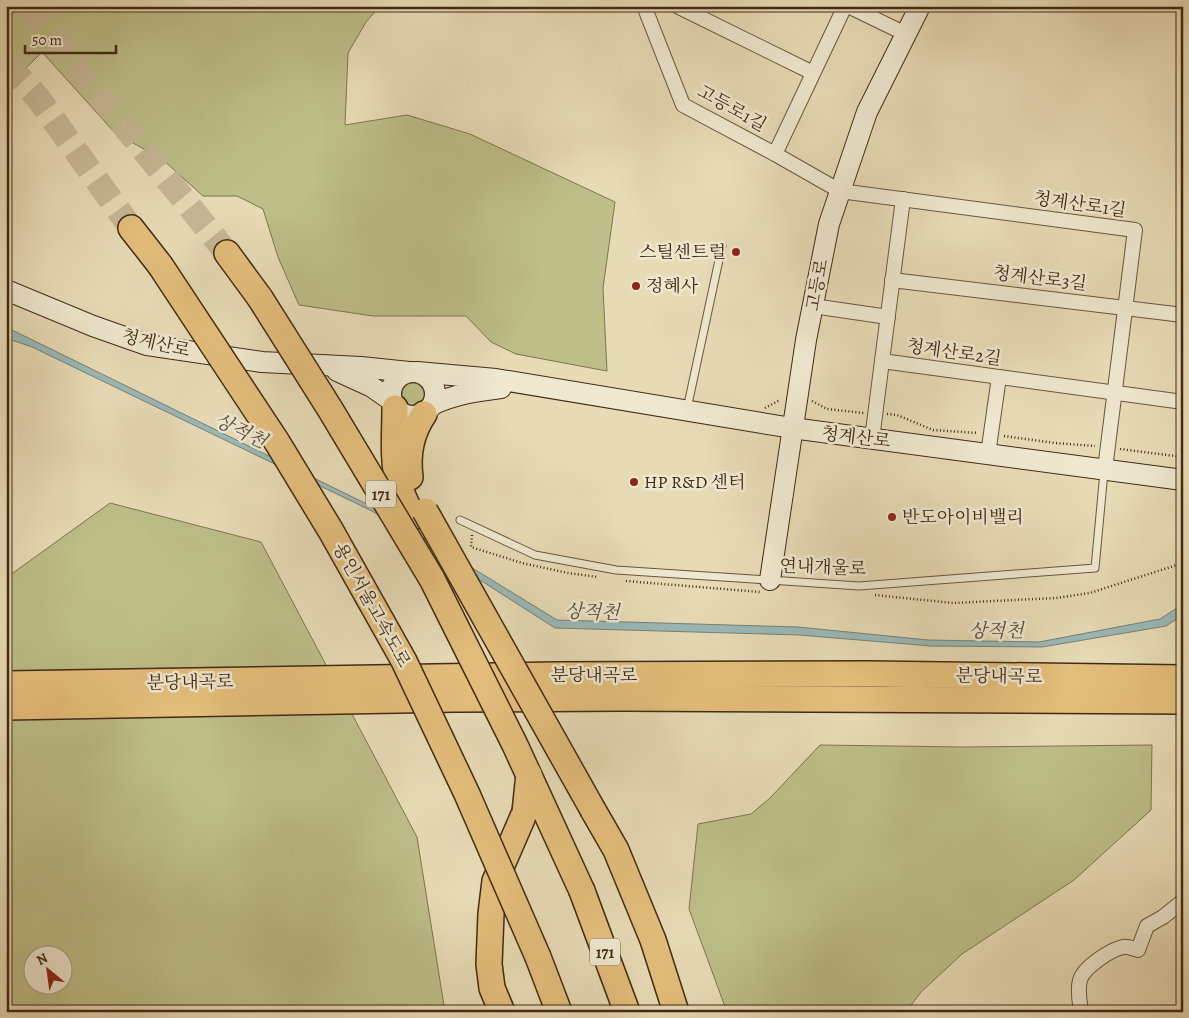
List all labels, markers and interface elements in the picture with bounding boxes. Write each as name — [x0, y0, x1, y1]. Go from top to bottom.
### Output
scale bar — [25, 22, 116, 54]
text: 50 m — [32, 30, 62, 50]
street label: 고등로1길 — [693, 79, 771, 137]
street label: 청계산로1길 — [1032, 186, 1128, 222]
place label: 스틸센트럴 — [639, 240, 726, 264]
marker: 스틸센트럴 — [730, 246, 742, 258]
street label: 고등로 — [800, 257, 834, 313]
street label: 청계산로3길 — [992, 260, 1088, 296]
place label: 정혜사 — [646, 274, 699, 298]
marker: 정혜사 — [630, 280, 642, 292]
street label: 청계산로 — [119, 323, 193, 363]
street label: 청계산로2길 — [905, 333, 1003, 371]
water label: 상적천 — [210, 407, 272, 455]
street label: 청계산로 — [820, 421, 892, 453]
place label: HP R&D 센터 — [644, 470, 746, 494]
marker: HP R&D 센터 — [628, 476, 640, 488]
road number: 171 — [366, 480, 396, 508]
place label: 반도아이비밸리 — [902, 505, 1024, 529]
marker: 반도아이비밸리 — [886, 511, 898, 523]
street label: 용인서울고속도로 — [328, 538, 416, 672]
street label: 연내개울로 — [779, 553, 867, 581]
water label: 상적천 — [564, 598, 622, 626]
water label: 상적천 — [968, 618, 1025, 644]
street label: 분당내곡로 — [551, 663, 637, 687]
street label: 분당내곡로 — [955, 663, 1043, 689]
street label: 분당내곡로 — [146, 669, 234, 695]
road number: 171 — [590, 939, 620, 966]
north arrow — [22, 946, 72, 996]
text: N — [33, 948, 51, 970]

